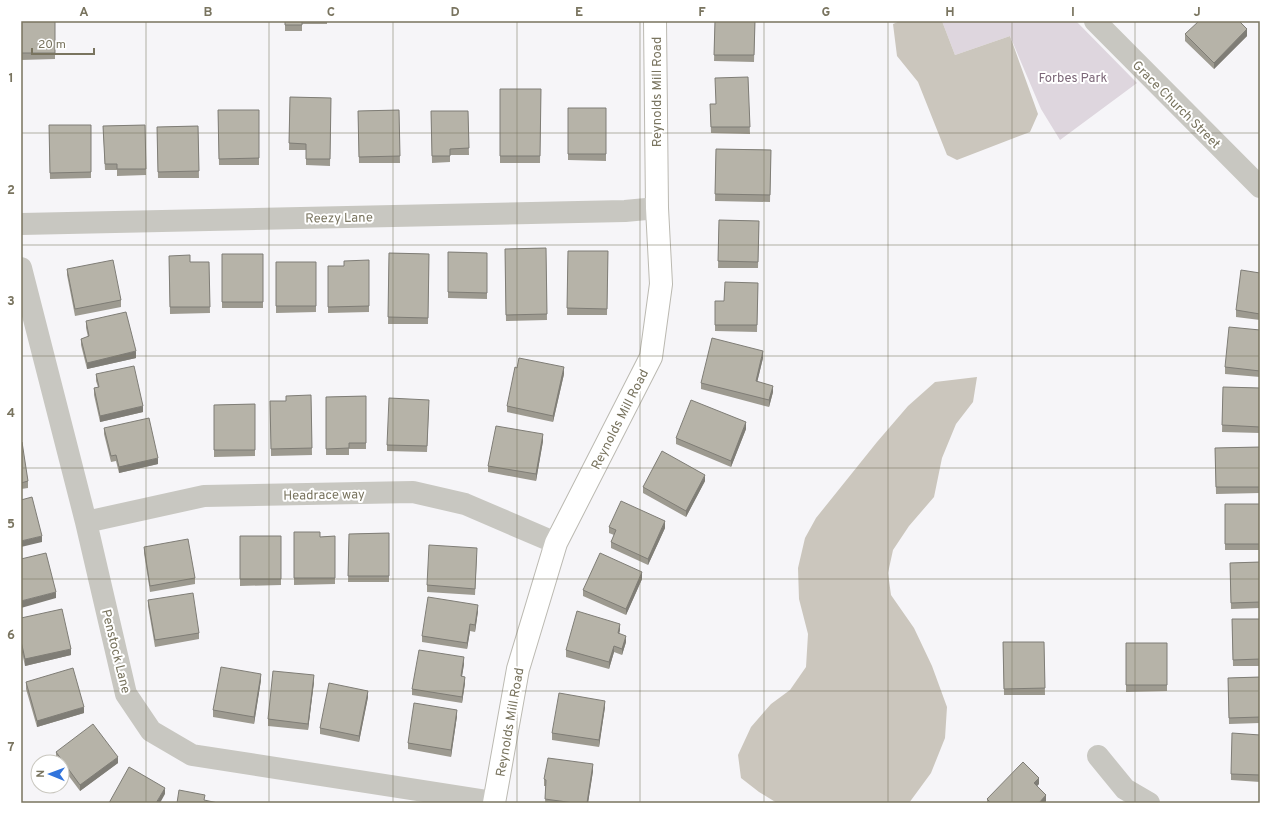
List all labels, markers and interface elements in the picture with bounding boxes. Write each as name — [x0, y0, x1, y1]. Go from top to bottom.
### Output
text: A — [79, 5, 89, 21]
text: B — [204, 5, 213, 21]
text: C — [327, 5, 335, 21]
text: D — [450, 5, 460, 21]
text: E — [575, 5, 583, 21]
text: F — [698, 5, 706, 21]
text: G — [822, 5, 831, 21]
text: H — [945, 5, 955, 21]
text: I — [1071, 5, 1075, 21]
text: J — [1193, 5, 1201, 21]
scale bar — [32, 30, 94, 56]
text: 20 m — [38, 37, 66, 53]
street label: Reynolds Mill Road — [650, 37, 666, 147]
street label: Grace Church Street — [1128, 58, 1223, 153]
text: 1 — [8, 71, 14, 87]
park label: Forbes Park — [1039, 71, 1107, 87]
text: 2 — [7, 183, 15, 199]
street label: Reezy Lane — [305, 210, 373, 228]
text: 3 — [7, 294, 15, 310]
street label: Reynolds Mill Road — [589, 367, 653, 473]
text: 4 — [7, 406, 15, 422]
street label: Headrace way — [283, 487, 365, 505]
text: 5 — [7, 517, 15, 533]
street label: Penstock Lane — [97, 608, 133, 695]
text: 6 — [7, 628, 15, 644]
street label: Reynolds Mill Road — [494, 667, 528, 778]
text: 7 — [8, 740, 15, 756]
north arrow — [30, 754, 70, 794]
text: N — [34, 770, 48, 778]

